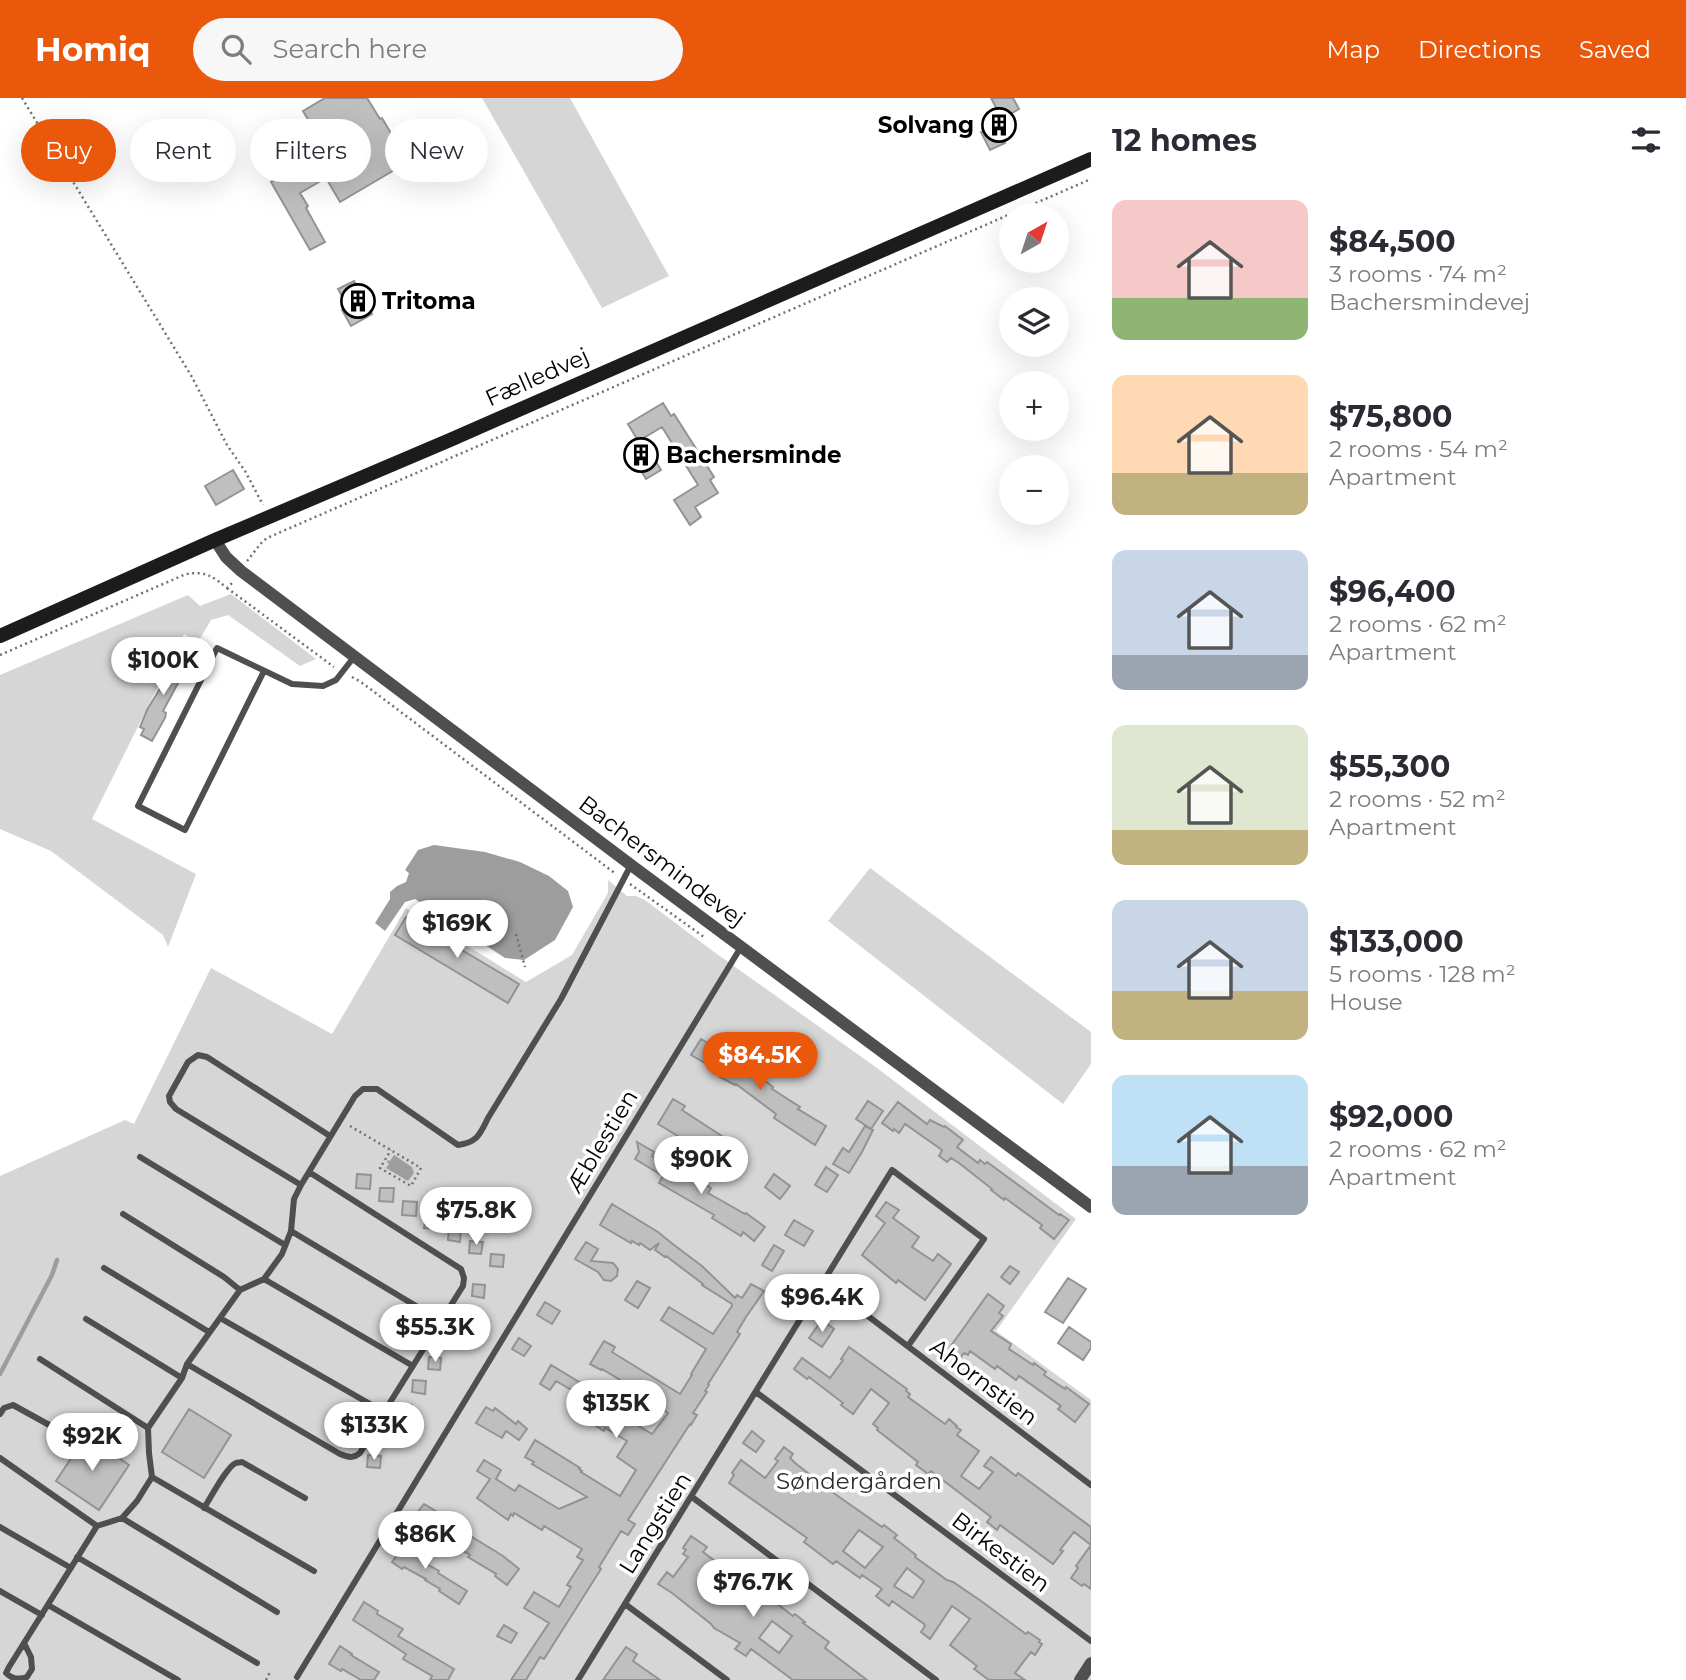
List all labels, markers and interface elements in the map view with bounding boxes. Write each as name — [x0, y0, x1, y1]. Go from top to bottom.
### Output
search box — [193, 18, 683, 81]
text: Homiq — [35, 29, 151, 69]
icon: search — [217, 30, 255, 68]
text: Search here — [273, 33, 427, 65]
text: Map — [1327, 35, 1380, 64]
text: Directions — [1418, 35, 1541, 64]
text: Saved — [1579, 35, 1651, 64]
building icon: Solvang — [980, 106, 1018, 144]
place label: Solvang — [878, 111, 974, 139]
chip: Buy — [21, 119, 116, 182]
chip: Rent — [130, 119, 236, 182]
chip: Filters — [250, 119, 371, 182]
chip: New — [385, 119, 488, 182]
icon: filters — [1627, 121, 1665, 159]
text: 12 homes — [1112, 122, 1257, 159]
north arrow — [999, 203, 1069, 273]
map controls — [999, 203, 1069, 525]
text: $84,500 — [1329, 223, 1456, 260]
icon: home — [1168, 228, 1252, 312]
text: 3 rooms · 74 m² — [1329, 260, 1507, 288]
building icon: Tritoma — [339, 282, 377, 320]
place label: Tritoma — [382, 287, 476, 315]
button: layers — [999, 287, 1069, 357]
text: Bachersmindevej — [1329, 288, 1530, 316]
street label: Fælledvej — [481, 342, 593, 412]
button: + — [999, 371, 1069, 441]
text: $75,800 — [1329, 398, 1453, 435]
icon: home — [1168, 403, 1252, 487]
text: 2 rooms · 54 m² — [1329, 435, 1508, 463]
building icon: Bachersminde — [622, 436, 660, 474]
place label: Bachersminde — [666, 441, 841, 469]
button: − — [999, 455, 1069, 525]
text: Apartment — [1329, 463, 1457, 491]
text: $96,400 — [1329, 573, 1456, 610]
icon: home — [1168, 578, 1252, 662]
text: 2 rooms · 62 m² — [1329, 610, 1507, 638]
pin: $100K — [114, 638, 212, 697]
text: Apartment — [1329, 638, 1457, 666]
text: $100K — [127, 646, 199, 674]
text: $55,300 — [1329, 748, 1450, 785]
icon: home — [1168, 753, 1252, 837]
text: 2 rooms · 52 m² — [1329, 785, 1506, 813]
street label: Bachersmindevej — [573, 789, 751, 933]
text: Apartment — [1329, 813, 1457, 841]
pin: $169K — [408, 900, 506, 960]
text: $169K — [422, 909, 492, 937]
text: $133,000 — [1329, 923, 1464, 960]
icon: home — [1168, 928, 1252, 1012]
text: 5 rooms · 128 m² — [1329, 960, 1516, 988]
text: House — [1329, 988, 1403, 1016]
pin: $84.5K — [703, 1032, 817, 1092]
text: $84.5K — [719, 1041, 801, 1069]
street label: Æblestien — [560, 1084, 644, 1198]
text: $92,000 — [1329, 1098, 1453, 1135]
icon: home — [1168, 1103, 1252, 1187]
text: 2 rooms · 62 m² — [1329, 1135, 1507, 1163]
pin: $90K — [660, 1136, 742, 1196]
text: $90K — [670, 1145, 732, 1173]
text: Apartment — [1329, 1163, 1457, 1191]
pin: $75.8K — [419, 1188, 533, 1247]
text: $75.8K — [436, 1196, 516, 1224]
pin: $96.4K — [765, 1274, 879, 1334]
text: $96.4K — [781, 1283, 863, 1311]
pin: $55.3K — [378, 1304, 492, 1364]
text: $55.3K — [396, 1313, 474, 1341]
street label: Ahornstien — [925, 1333, 1043, 1431]
pin: $135K — [567, 1380, 665, 1440]
text: $135K — [582, 1389, 650, 1417]
pin: $133K — [325, 1402, 423, 1462]
text: $133K — [340, 1411, 408, 1439]
pin: $92K — [51, 1414, 133, 1473]
text: $92K — [62, 1422, 122, 1450]
street label: Langstien — [613, 1467, 697, 1579]
park label: Søndergården — [776, 1467, 942, 1495]
street label: Birkestien — [946, 1506, 1056, 1598]
pin: $86K — [384, 1512, 466, 1571]
text: $86K — [394, 1520, 456, 1548]
pin: $76.7K — [696, 1560, 810, 1619]
text: $76.7K — [713, 1568, 793, 1596]

